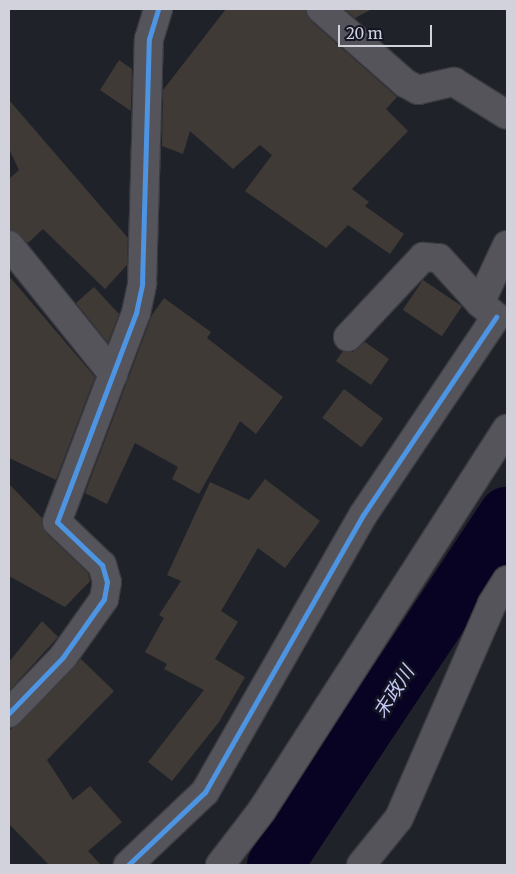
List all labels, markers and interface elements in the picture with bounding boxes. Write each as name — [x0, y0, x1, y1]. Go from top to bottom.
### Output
scale bar — [341, 15, 435, 47]
text: 20 m — [346, 24, 383, 43]
water label: 末政川 — [369, 662, 419, 722]

